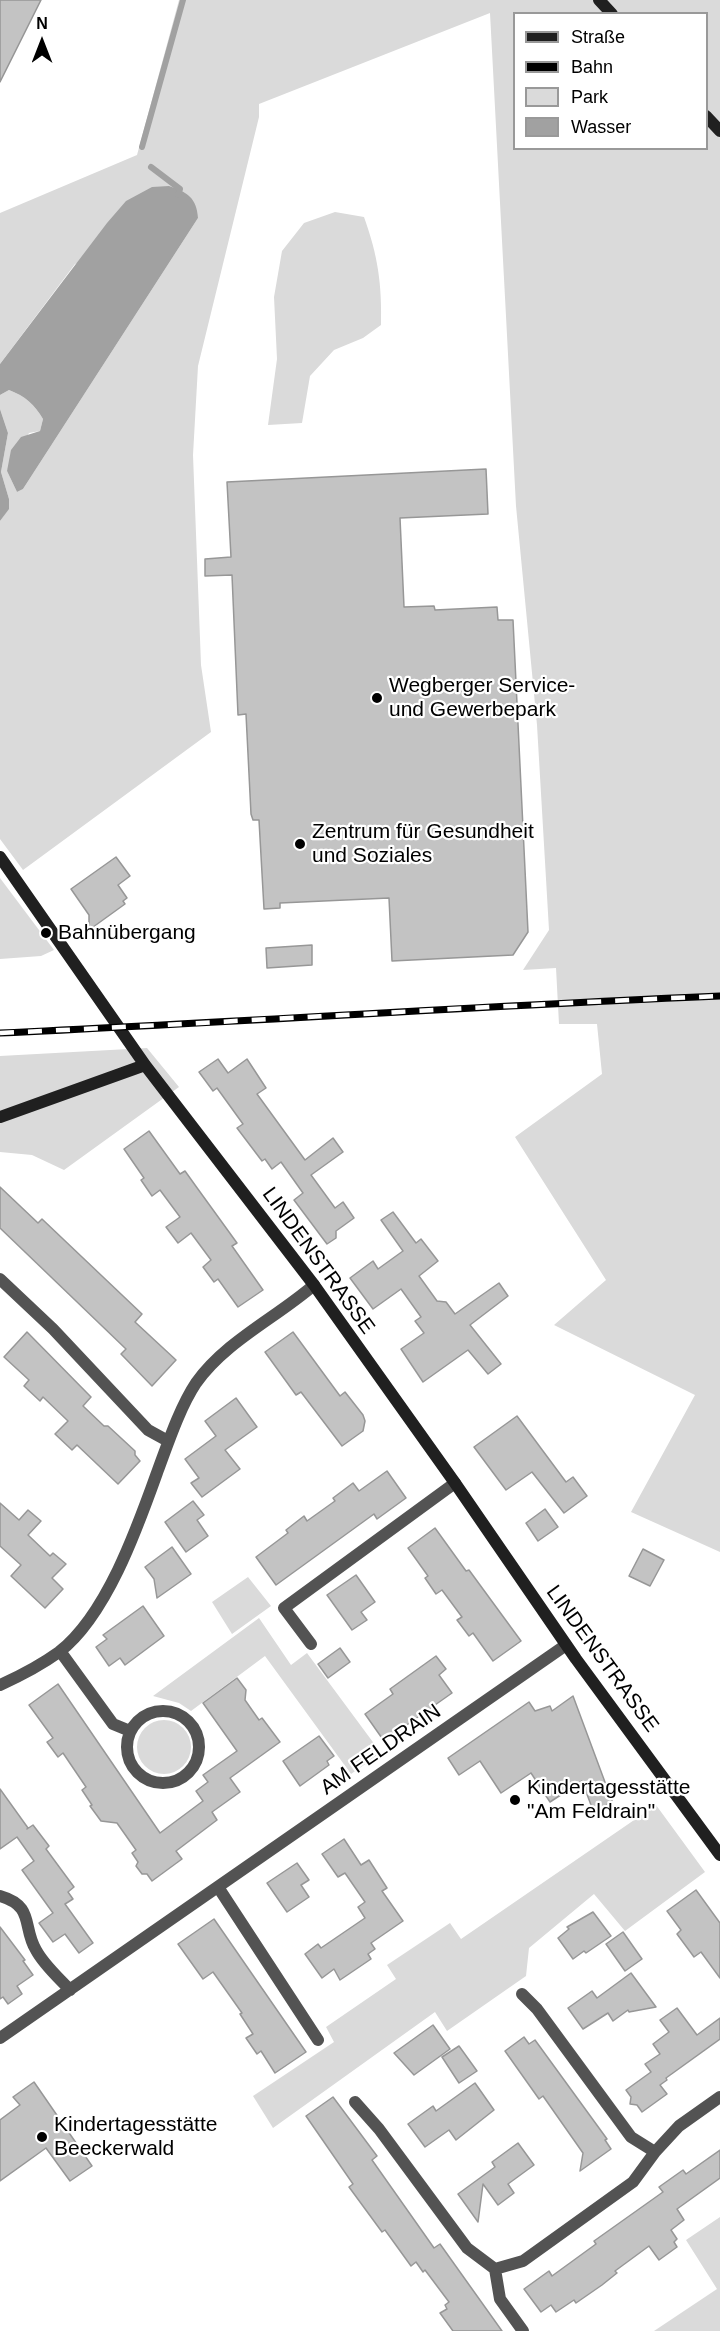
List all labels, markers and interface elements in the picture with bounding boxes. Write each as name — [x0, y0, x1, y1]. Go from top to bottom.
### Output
north arrow — [12, 12, 72, 72]
legend — [513, 12, 708, 150]
text: N — [36, 15, 48, 32]
text: Straße — [571, 27, 625, 47]
text: Bahn — [571, 57, 613, 77]
text: Park — [571, 87, 608, 107]
text: Wasser — [571, 117, 631, 137]
place label: Wegberger Service- und Gewerbepark — [389, 673, 575, 723]
marker: Wegberger Service- und Gewerbepark — [370, 691, 384, 705]
place label: Zentrum für Gesundheit und Soziales — [312, 819, 534, 869]
marker: Zentrum für Gesundheit und Soziales — [293, 837, 307, 851]
place label: Bahnübergang — [58, 920, 196, 946]
marker: Bahnübergang — [39, 926, 53, 940]
street label: LINDENSTRASSE — [256, 1183, 380, 1339]
street label: LINDENSTRASSE — [540, 1581, 664, 1737]
street label: AM FELDRAIN — [316, 1699, 446, 1801]
place label: Kindertagesstätte "Am Feldrain" — [527, 1775, 690, 1825]
marker: Kindertagesstätte "Am Feldrain" — [508, 1793, 522, 1807]
place label: Kindertagesstätte Beeckerwald — [54, 2112, 217, 2162]
marker: Kindertagesstätte Beeckerwald — [35, 2130, 49, 2144]

